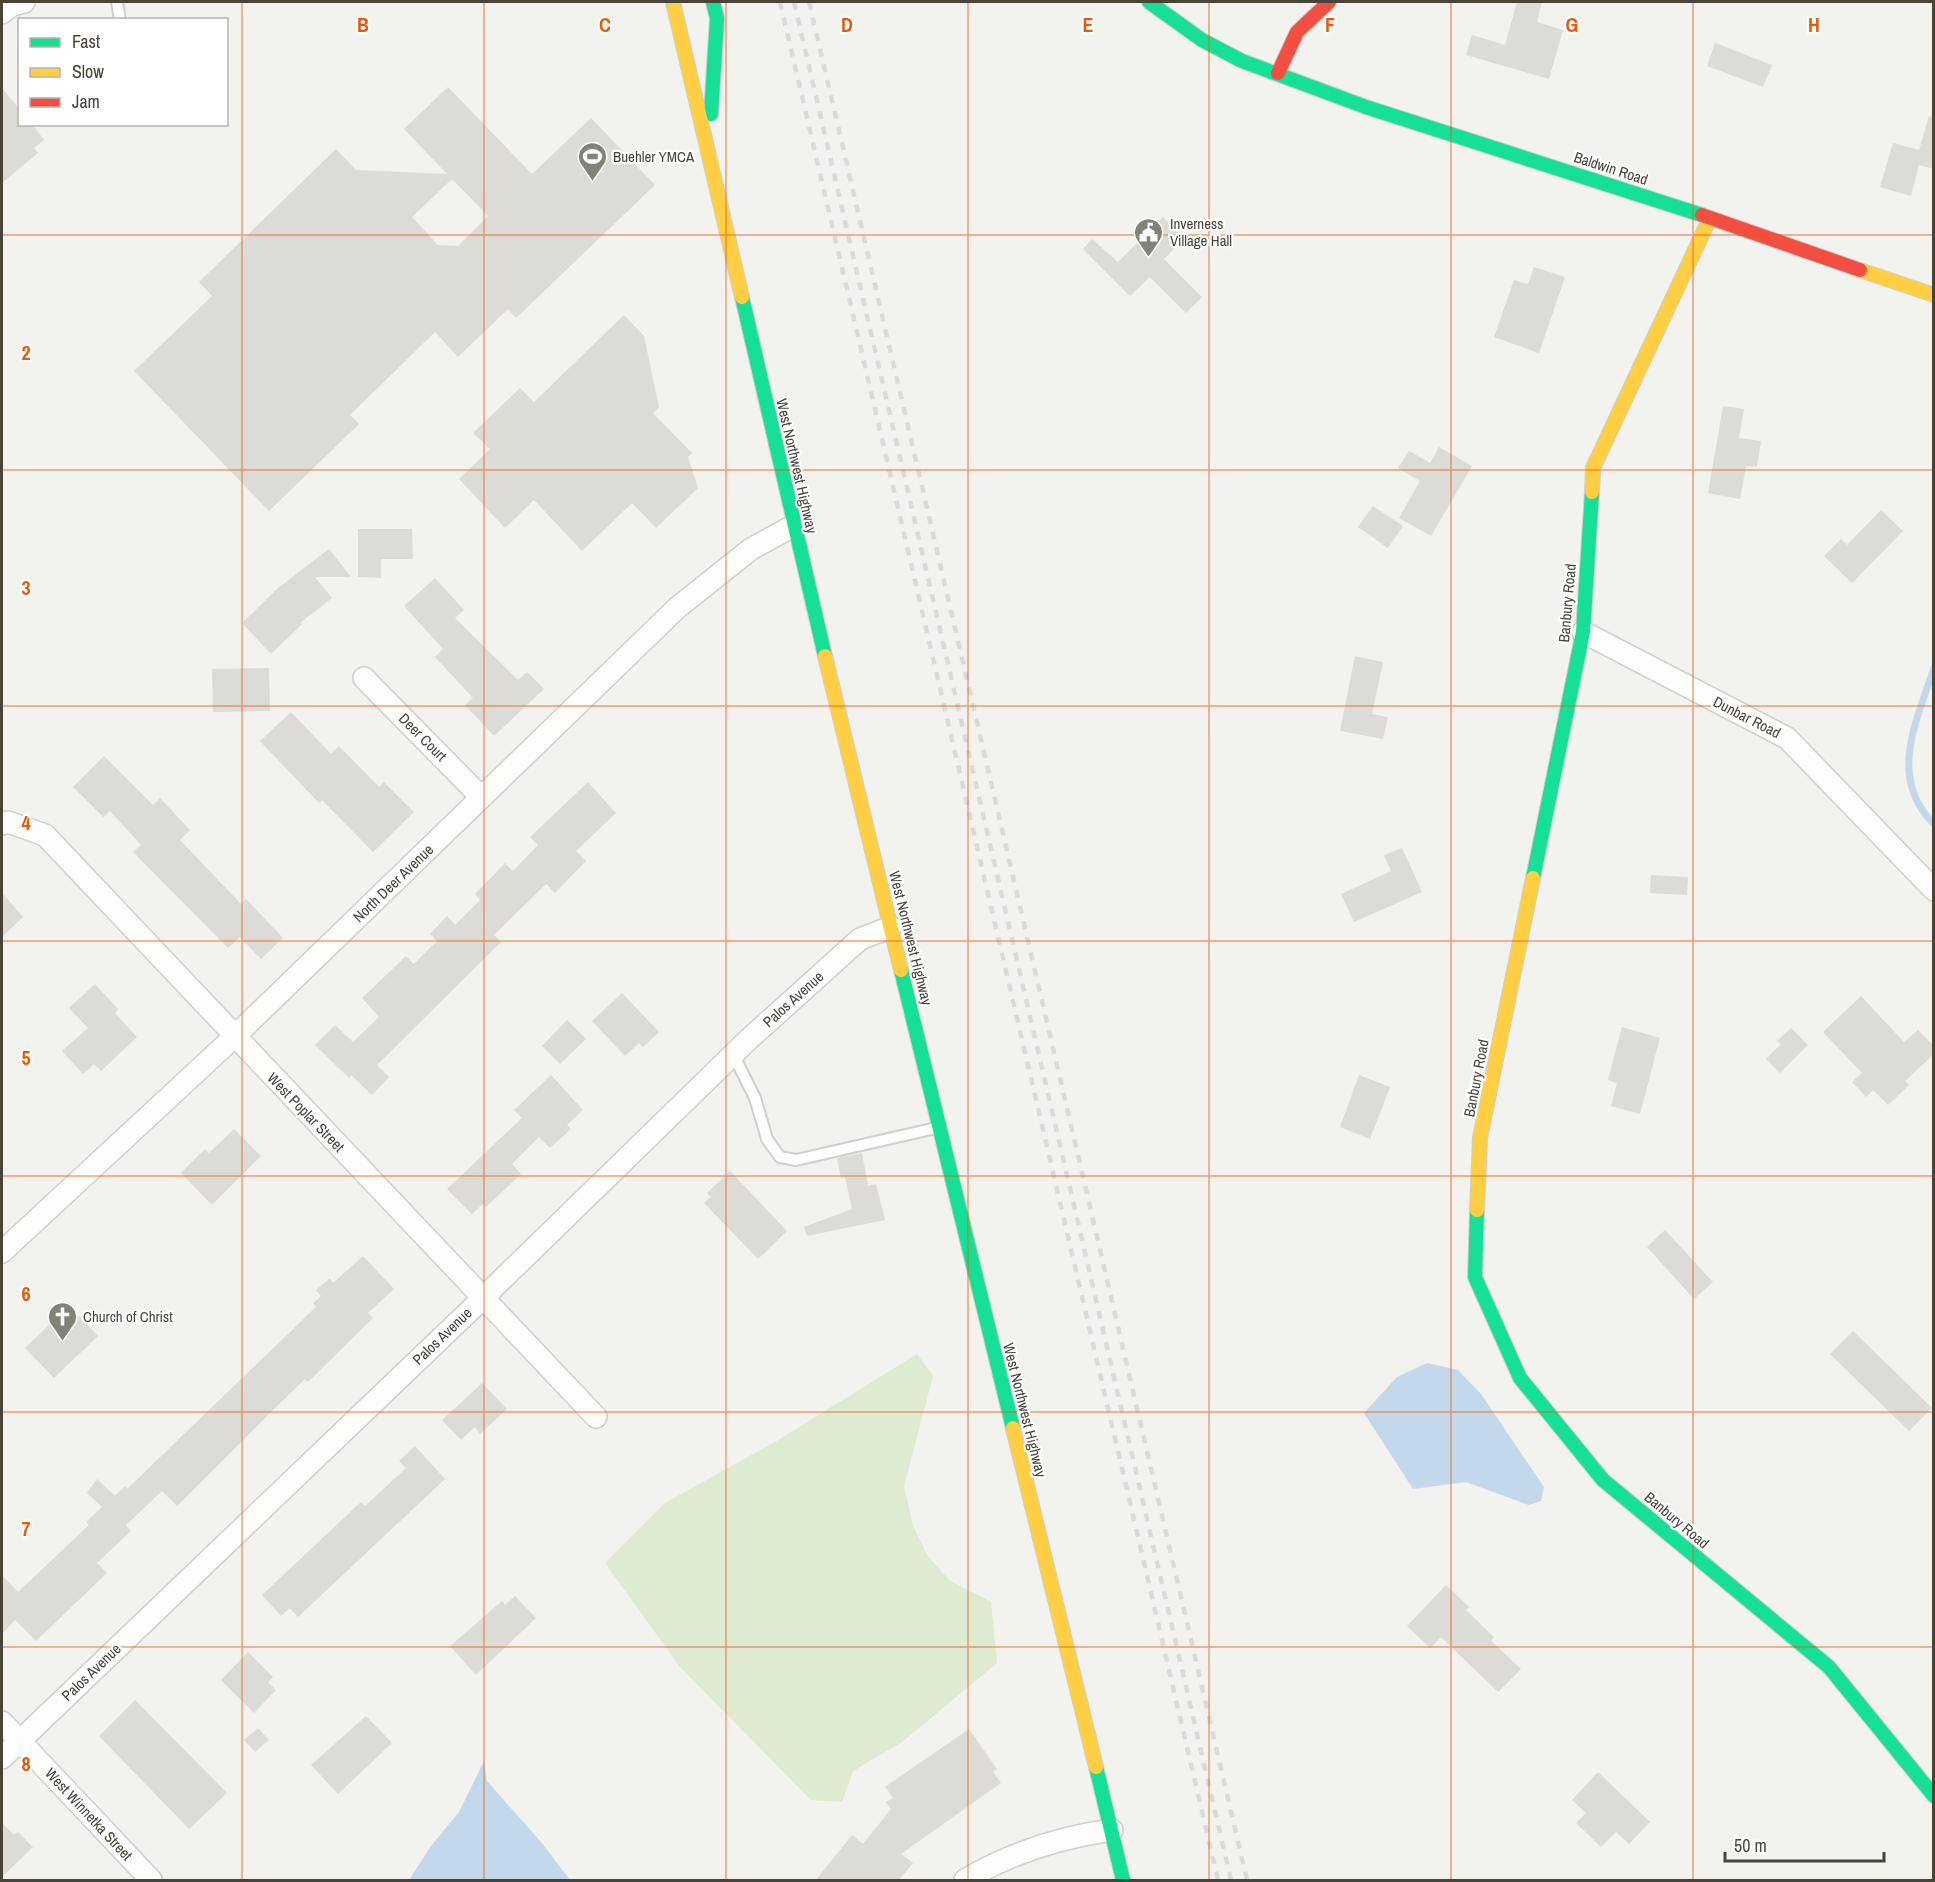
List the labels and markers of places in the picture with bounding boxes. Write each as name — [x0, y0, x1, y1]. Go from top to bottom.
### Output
sports icon: Buehler YMCA — [576, 140, 608, 182]
place label: Buehler YMCA — [613, 146, 695, 167]
place label: Inverness Village Hall — [1170, 213, 1232, 251]
public building icon: Inverness Village Hall — [1133, 216, 1165, 258]
church icon: Church of Christ — [46, 1300, 78, 1342]
place label: Church of Christ — [83, 1306, 173, 1327]

